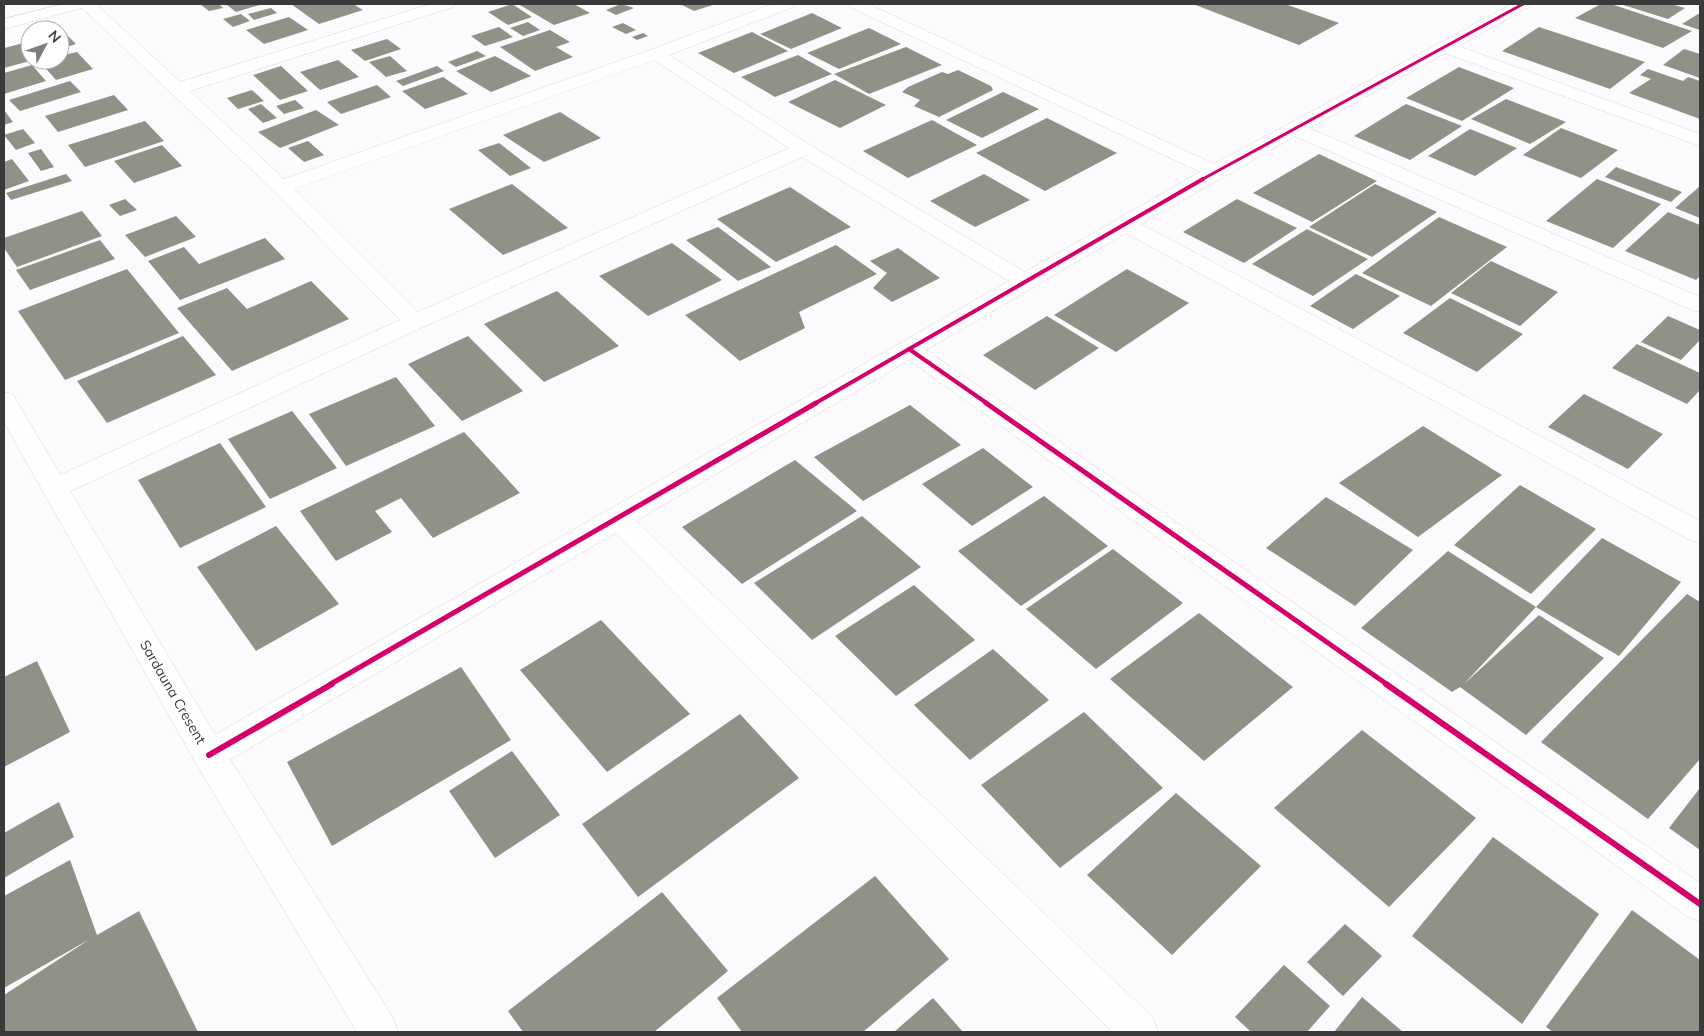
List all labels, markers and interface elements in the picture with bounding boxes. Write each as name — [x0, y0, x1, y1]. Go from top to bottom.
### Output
north arrow — [20, 20, 70, 70]
text: N — [45, 27, 65, 46]
street label: Sardauna Cresent — [136, 637, 210, 747]

